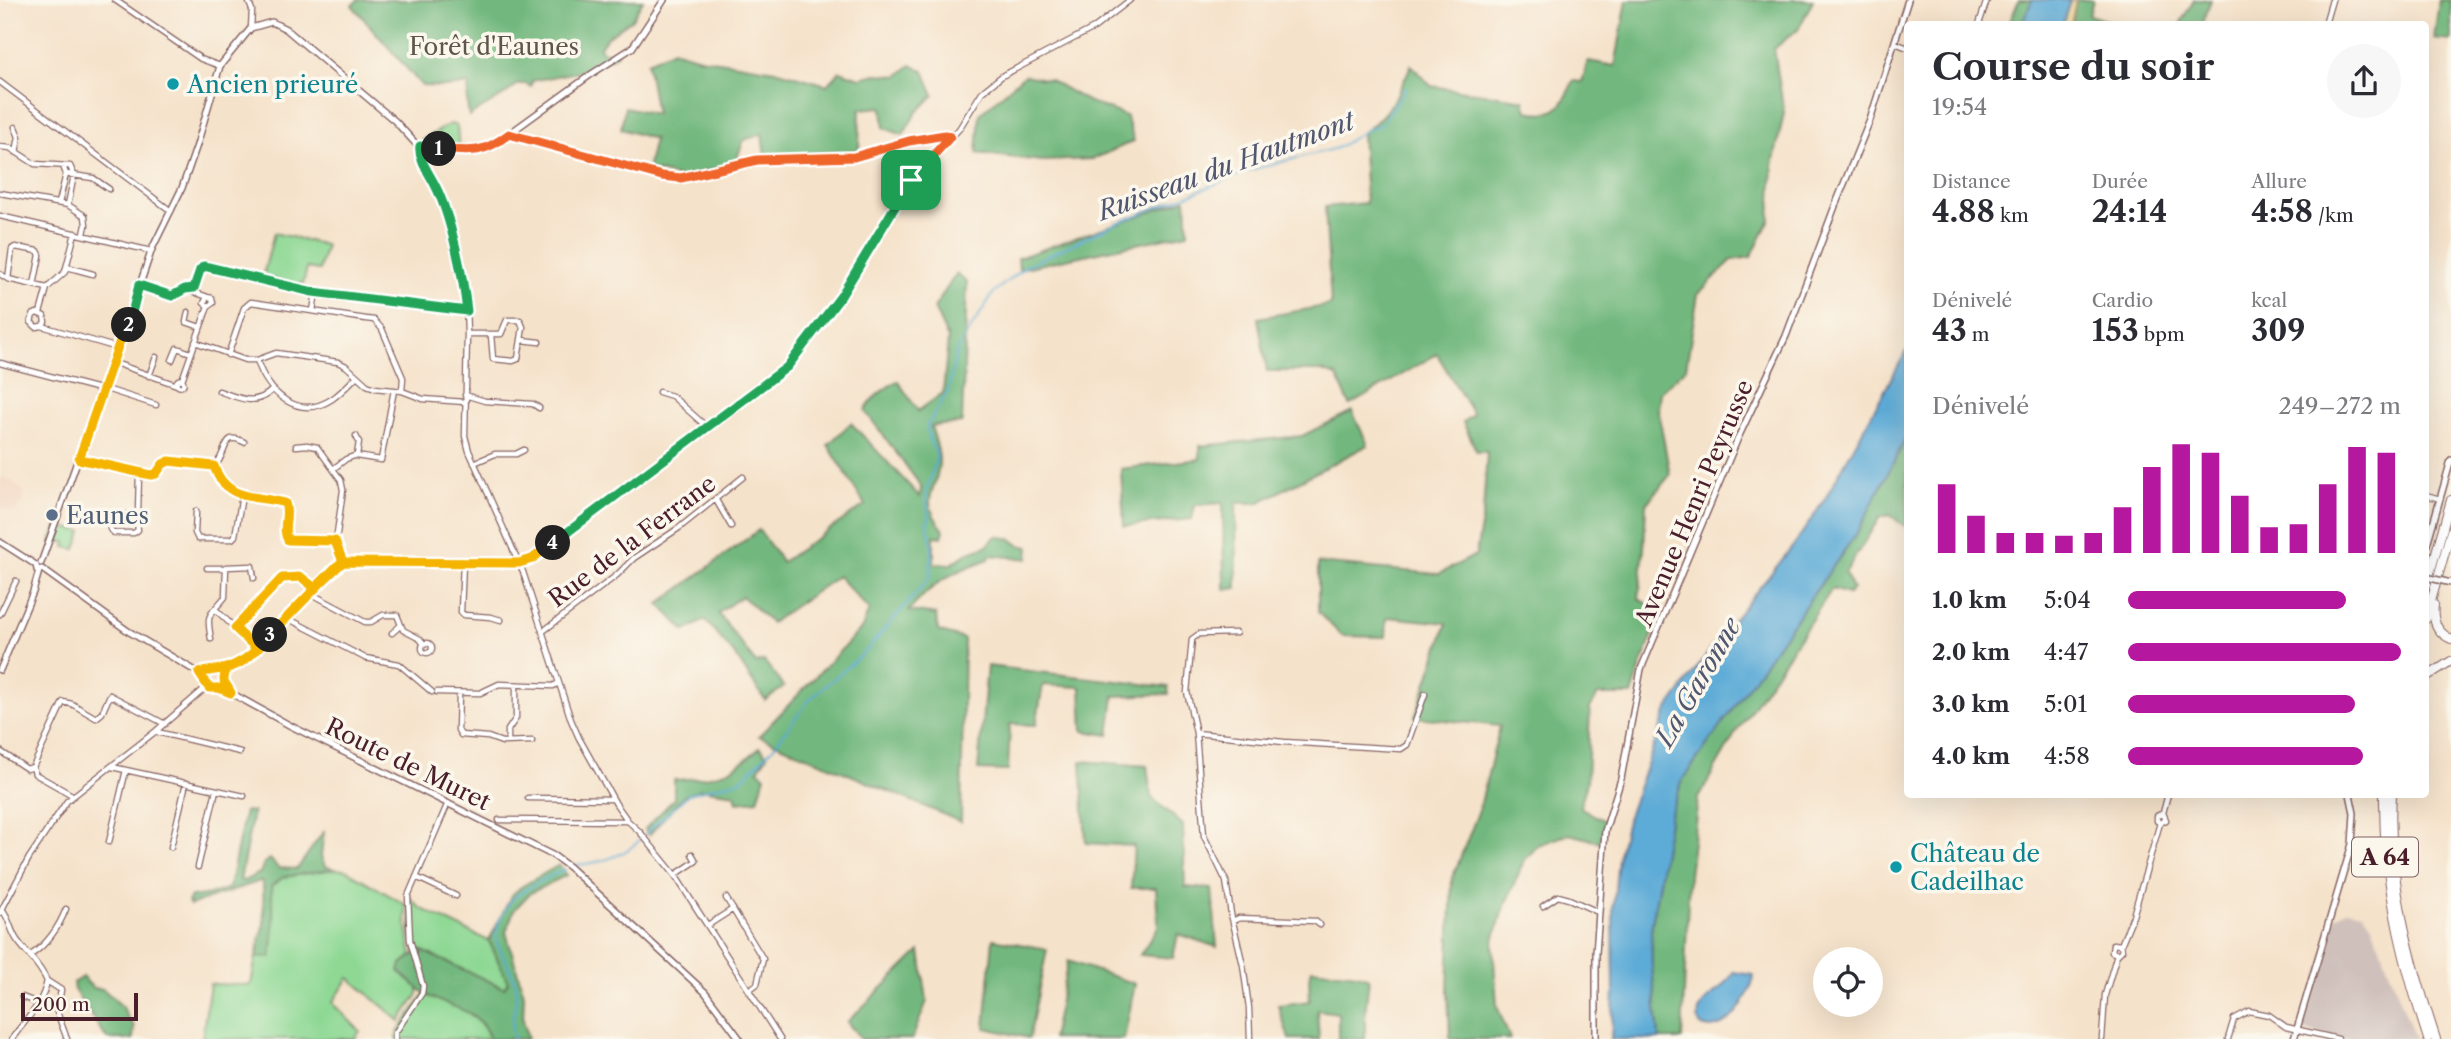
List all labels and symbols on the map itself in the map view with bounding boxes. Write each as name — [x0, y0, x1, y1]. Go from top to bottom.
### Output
park label: Forêt d'Eaunes — [409, 32, 579, 61]
place label: Ancien prieuré — [186, 70, 358, 99]
marker: Ancien prieuré — [165, 76, 181, 92]
water label: Ruisseau du Hautmont — [1091, 104, 1360, 228]
pin: 1 — [422, 132, 457, 166]
pin — [881, 150, 941, 210]
pin: 2 — [111, 308, 146, 342]
street label: Avenue Henri Peyrusse — [1629, 375, 1759, 631]
street label: Rue de la Ferrane — [543, 469, 721, 613]
place label: Eaunes — [66, 501, 149, 530]
marker: Eaunes — [44, 507, 60, 523]
pin: 4 — [536, 526, 570, 560]
water label: La Garonne — [1647, 611, 1748, 754]
pin: 3 — [252, 618, 288, 652]
street label: Route de Muret — [321, 712, 496, 817]
road number: A 64 — [2352, 838, 2418, 876]
place label: Château de Cadeilhac — [1910, 839, 2040, 896]
marker: Château de Cadeilhac — [1888, 859, 1904, 875]
scale bar — [21, 990, 138, 1022]

